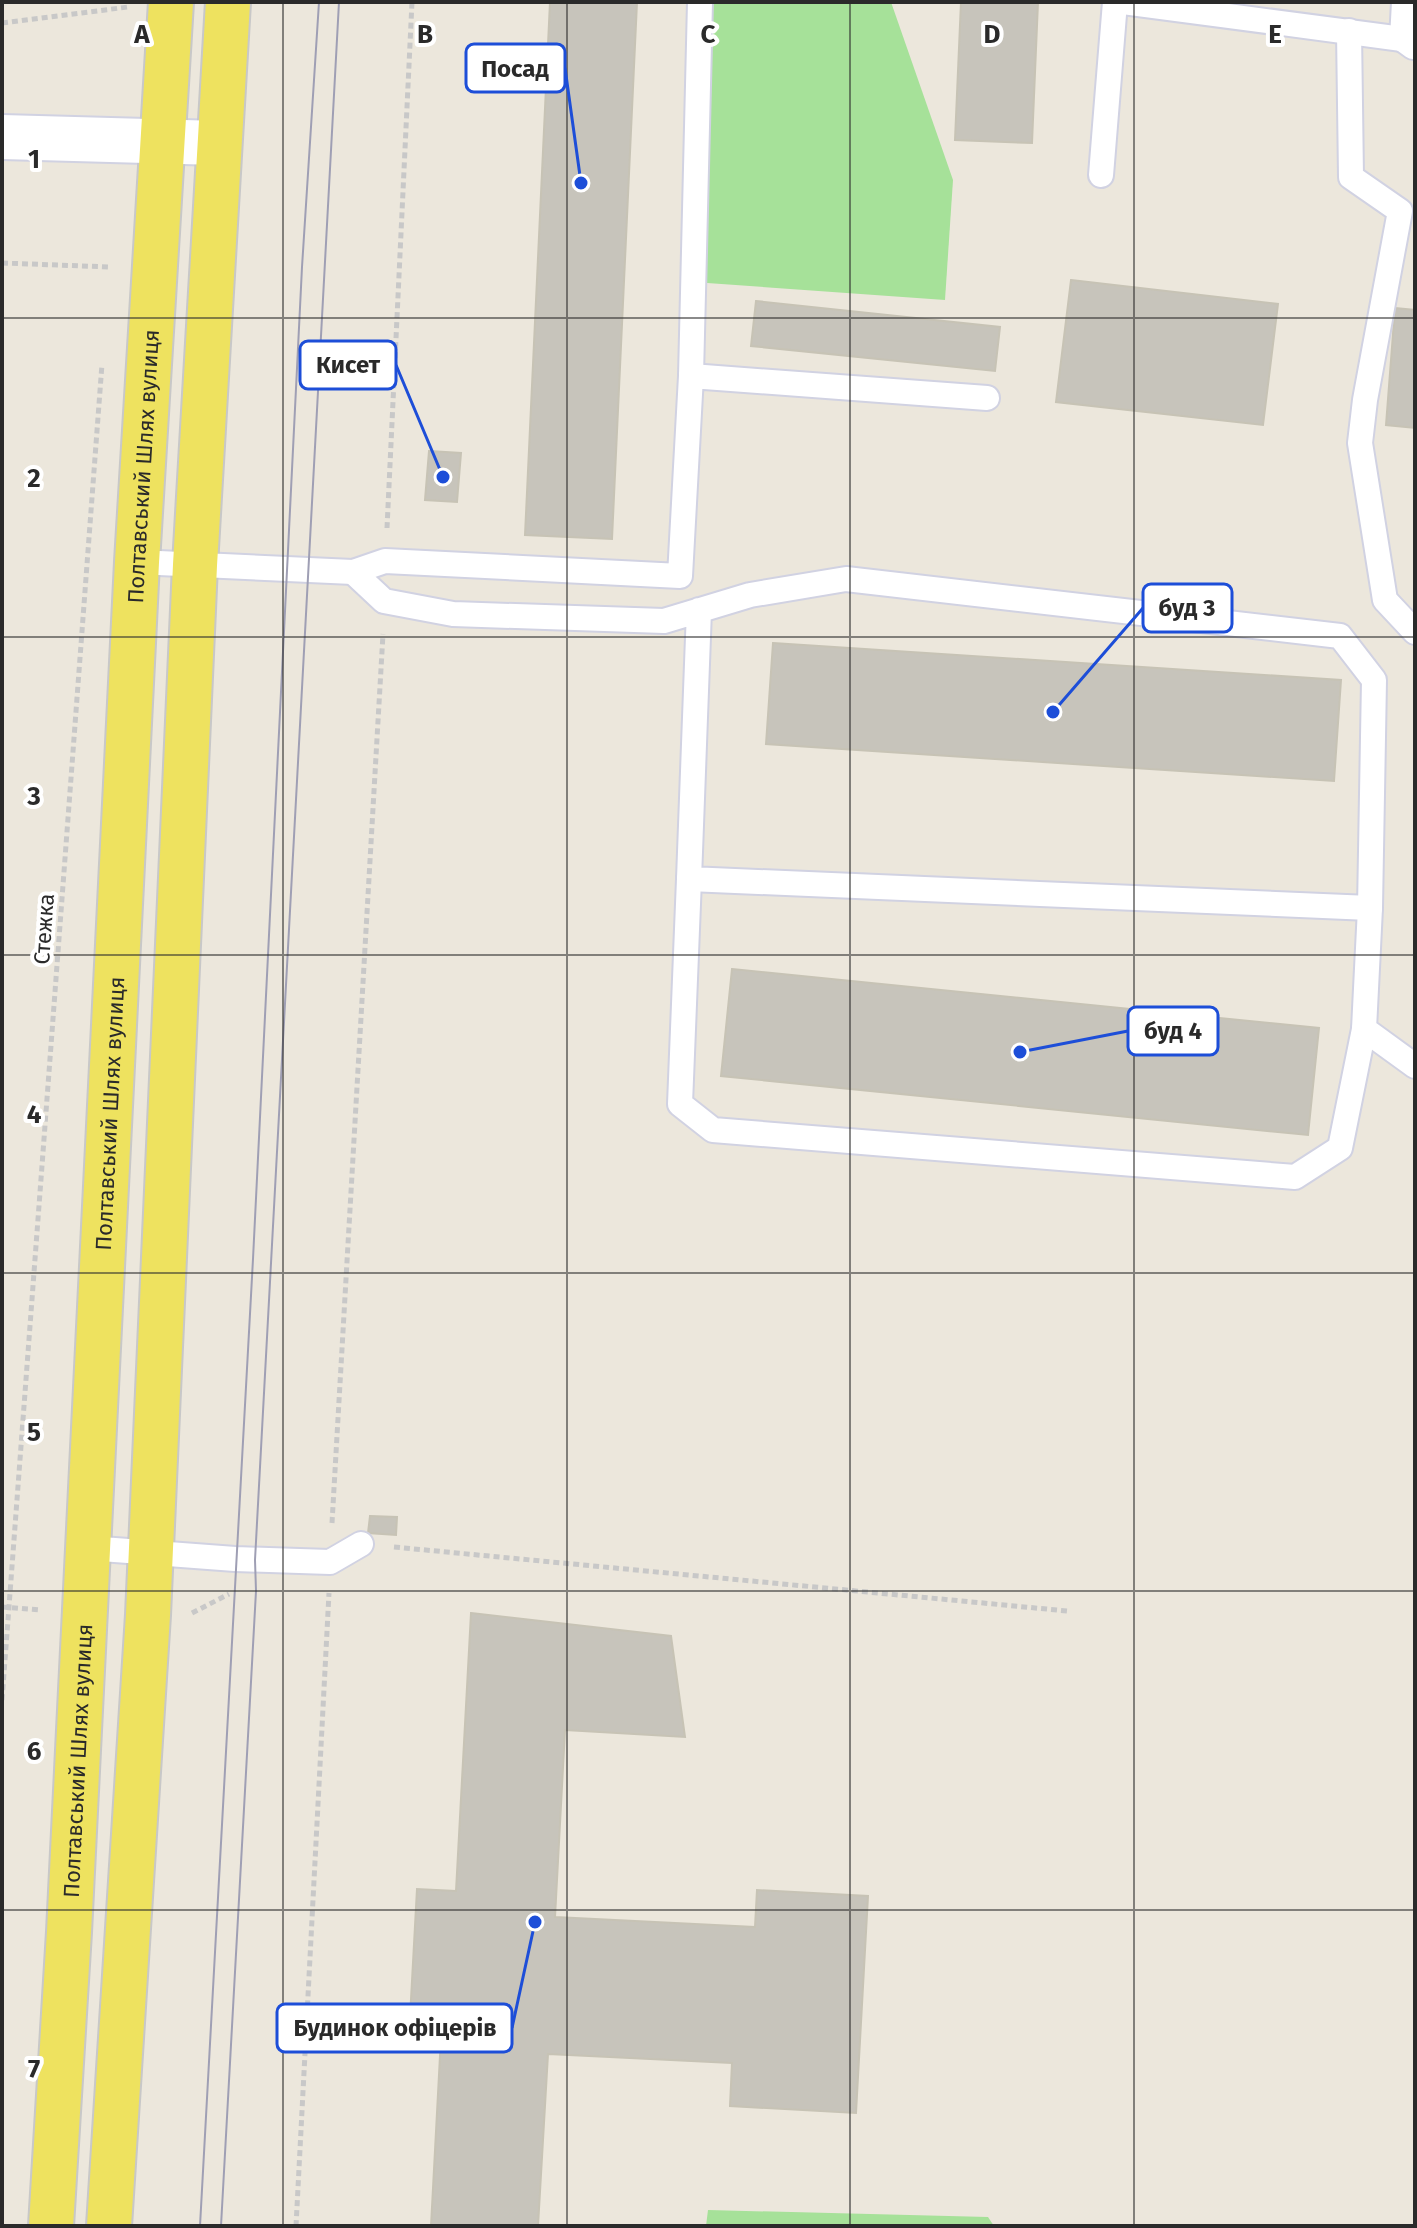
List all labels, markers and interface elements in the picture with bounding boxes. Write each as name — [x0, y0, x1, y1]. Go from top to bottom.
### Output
text: A — [133, 19, 150, 50]
text: B — [417, 19, 433, 50]
text: C — [701, 19, 716, 50]
text: D — [984, 19, 1001, 50]
text: E — [1268, 19, 1282, 50]
callout: Посад — [466, 44, 565, 92]
text: Посад — [481, 55, 550, 83]
text: 1 — [28, 144, 40, 175]
street label: Полтавський Шлях вулиця — [121, 329, 165, 604]
callout: Кисет — [300, 341, 396, 389]
text: Кисет — [316, 351, 381, 379]
text: 2 — [27, 463, 41, 494]
callout: буд 3 — [1143, 584, 1232, 632]
text: буд 3 — [1158, 594, 1216, 622]
text: 3 — [26, 781, 41, 812]
street label: Стежка — [28, 893, 60, 965]
street label: Полтавський Шлях вулиця — [89, 976, 130, 1251]
callout: буд 4 — [1128, 1007, 1218, 1055]
text: буд 4 — [1144, 1017, 1203, 1045]
text: 4 — [27, 1099, 42, 1130]
text: 5 — [27, 1417, 41, 1448]
street label: Полтавський Шлях вулиця — [57, 1623, 98, 1898]
text: 6 — [27, 1736, 42, 1767]
callout: Будинок офіцерів — [277, 2004, 512, 2052]
text: Будинок офіцерів — [293, 2014, 497, 2042]
text: 7 — [28, 2054, 40, 2085]

